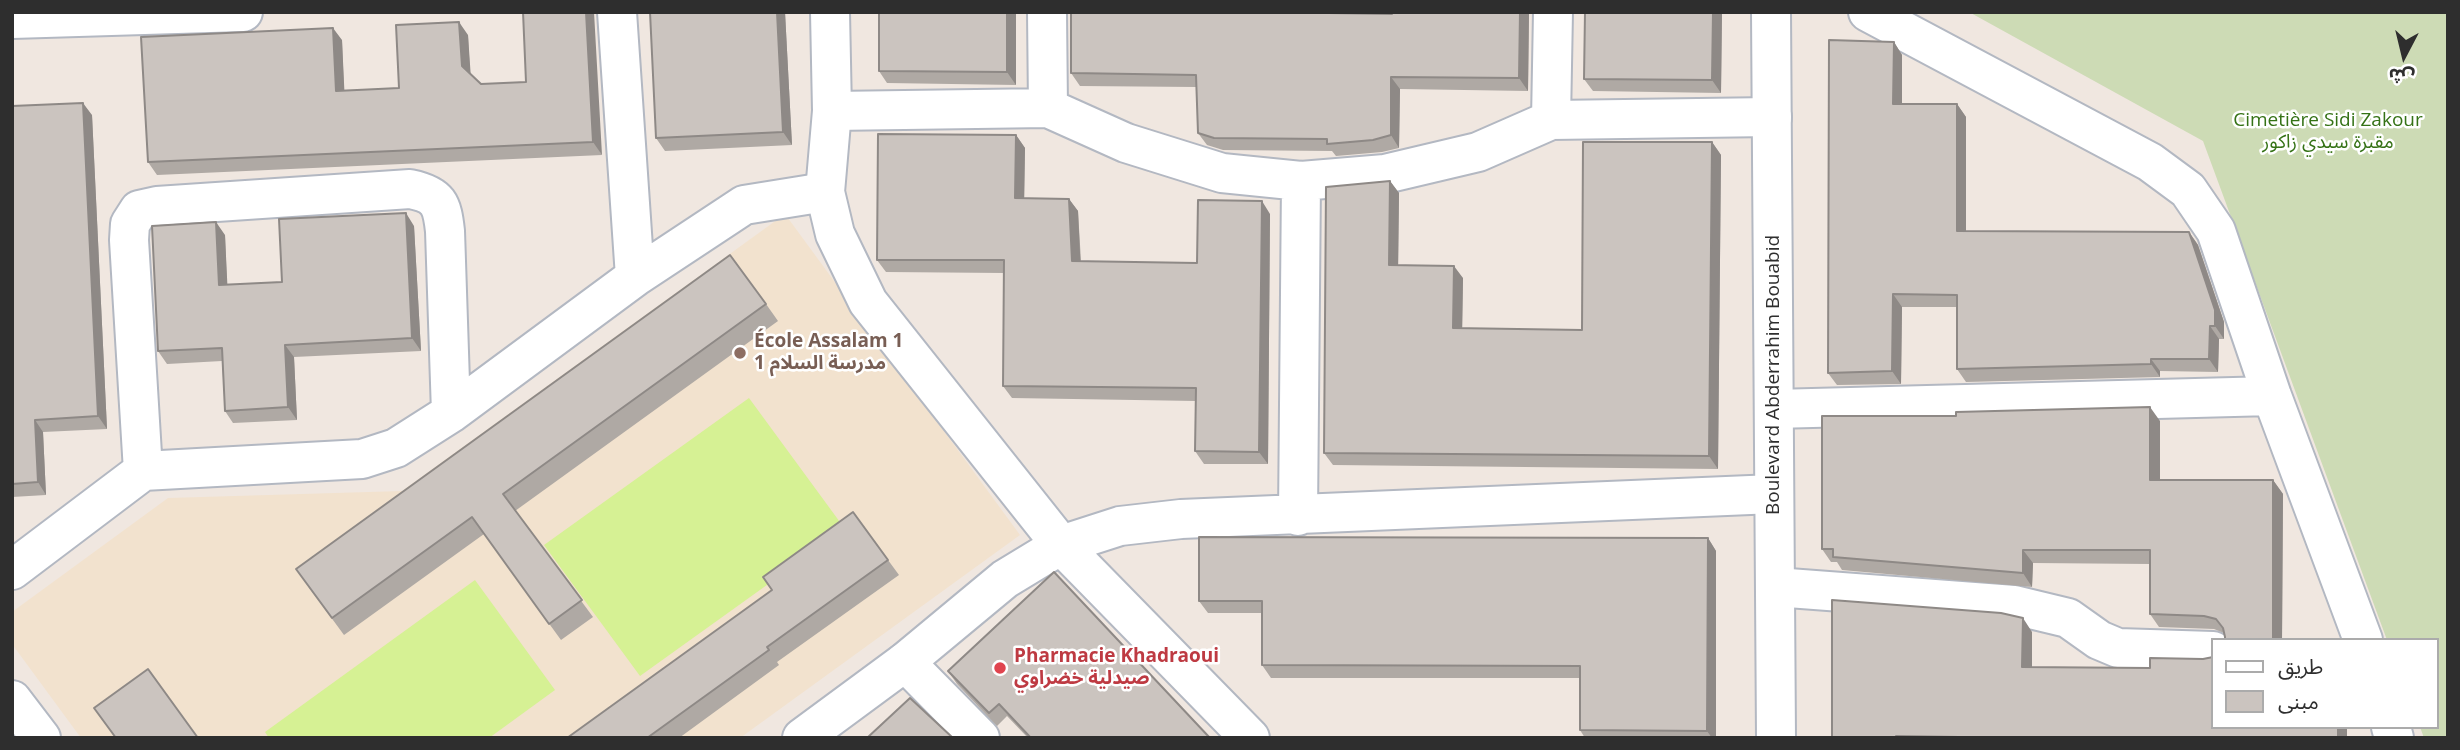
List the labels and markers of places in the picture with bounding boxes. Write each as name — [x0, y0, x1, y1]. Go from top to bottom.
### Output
place label: École Assalam 1 مدرسة السلام 1 — [754, 331, 903, 375]
marker: École Assalam 1 مدرسة السلام 1 — [732, 345, 748, 361]
place label: Pharmacie Khadraoui صيدلية خضراوي — [1014, 646, 1219, 690]
marker: Pharmacie Khadraoui صيدلية خضراوي — [992, 660, 1008, 676]

